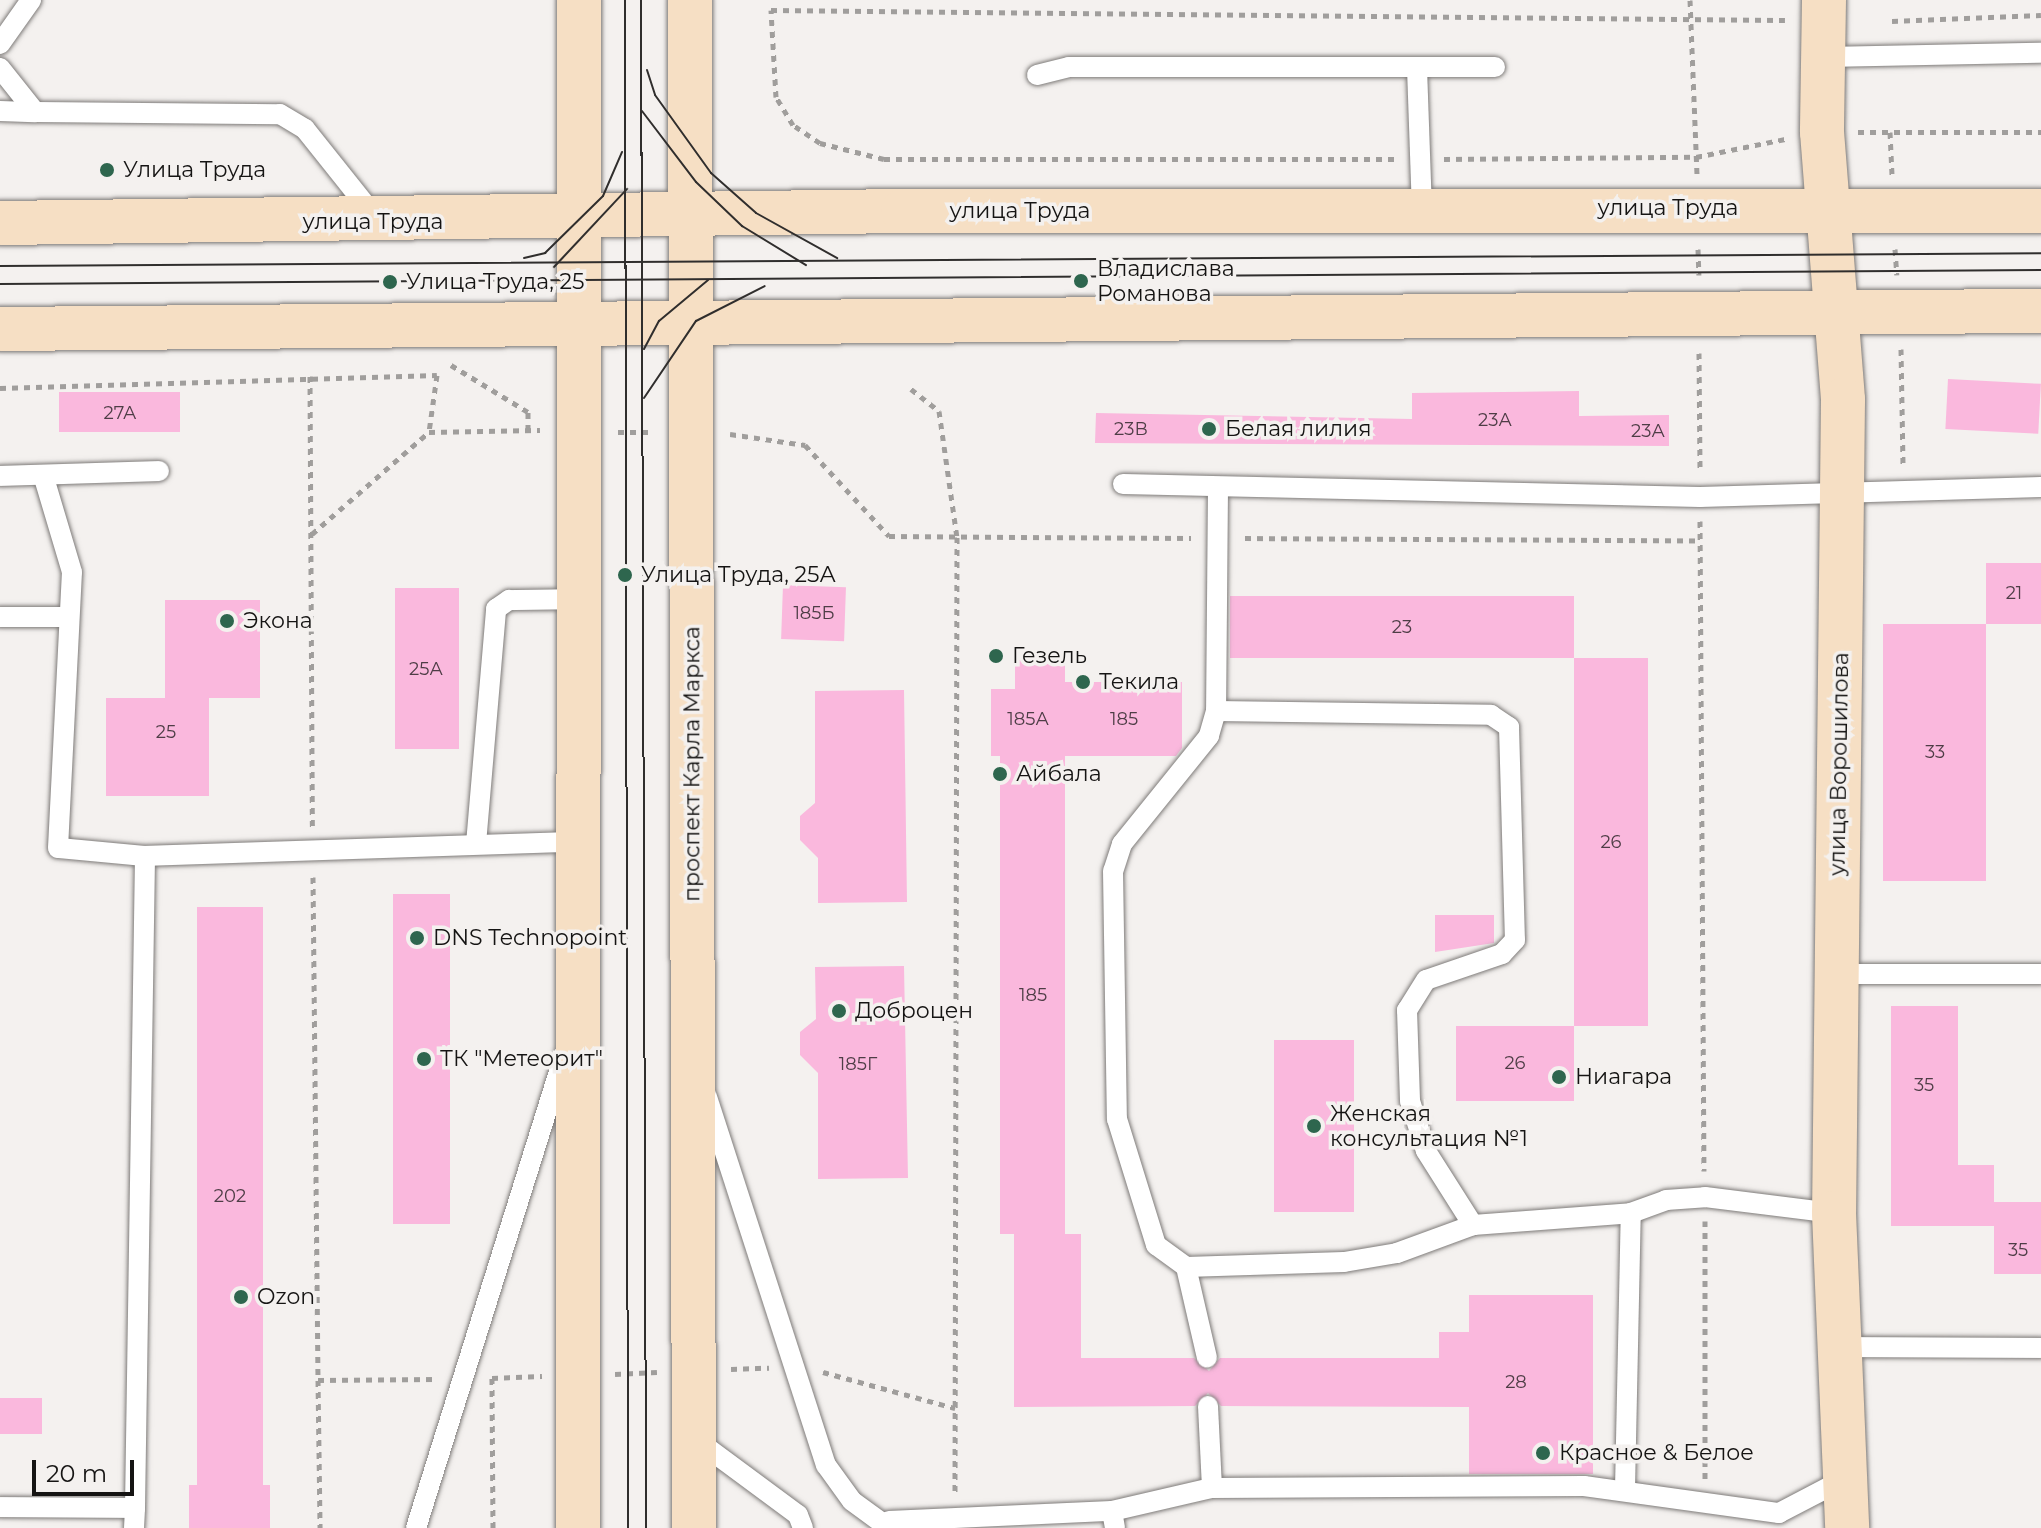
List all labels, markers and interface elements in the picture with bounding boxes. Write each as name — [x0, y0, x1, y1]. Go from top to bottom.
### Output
place label: Улица Труда — [123, 157, 266, 183]
marker: Улица Труда — [98, 161, 116, 179]
street label: улица Труда — [1598, 195, 1738, 221]
street label: улица Труда — [950, 198, 1090, 224]
street label: улица Труда — [303, 209, 443, 235]
place label: Владислава Романова — [1097, 255, 1235, 306]
place label: Улица Труда, 25 — [406, 269, 585, 295]
marker: Владислава Романова — [1072, 272, 1090, 290]
marker: Улица Труда, 25 — [381, 273, 399, 291]
house number: 27А — [104, 402, 136, 424]
house number: 23А — [1478, 409, 1512, 431]
place label: Белая лилия — [1225, 416, 1372, 442]
house number: 23В — [1114, 418, 1148, 440]
marker: Белая лилия — [1200, 420, 1218, 438]
house number: 23А — [1631, 420, 1665, 442]
place label: Улица Труда, 25А — [641, 562, 836, 588]
marker: Улица Труда, 25А — [616, 566, 634, 584]
house number: 21 — [2006, 582, 2022, 604]
house number: 185Б — [793, 602, 835, 624]
place label: Экона — [243, 608, 313, 634]
marker: Экона — [218, 612, 236, 630]
house number: 23 — [1392, 616, 1412, 638]
street label: проспект Карла Маркса — [679, 626, 705, 902]
place label: Гезель — [1012, 643, 1087, 669]
marker: Гезель — [987, 647, 1005, 665]
street label: улица Ворошилова — [1824, 652, 1854, 876]
house number: 25А — [409, 658, 443, 680]
place label: Текила — [1099, 669, 1179, 695]
marker: Текила — [1074, 673, 1092, 691]
house number: 185А — [1007, 708, 1049, 730]
house number: 185 — [1110, 708, 1138, 730]
house number: 25 — [156, 721, 176, 743]
house number: 33 — [1925, 741, 1945, 763]
place label: Айбала — [1016, 761, 1101, 787]
marker: Айбала — [991, 765, 1009, 783]
house number: 26 — [1600, 831, 1622, 853]
place label: DNS Technopoint — [433, 925, 627, 951]
marker: DNS Technopoint — [408, 929, 426, 947]
house number: 185 — [1019, 984, 1047, 1006]
place label: Доброцен — [855, 998, 973, 1024]
marker: Доброцен — [830, 1002, 848, 1020]
place label: ТК "Метеорит" — [440, 1046, 603, 1072]
marker: ТК "Метеорит" — [415, 1050, 433, 1068]
house number: 26 — [1504, 1052, 1526, 1074]
house number: 185Г — [839, 1053, 877, 1075]
place label: Ниагара — [1575, 1064, 1672, 1090]
marker: Ниагара — [1550, 1068, 1568, 1086]
house number: 35 — [1914, 1074, 1934, 1096]
place label: Женская консультация №1 — [1330, 1100, 1528, 1152]
marker: Женская консультация №1 — [1305, 1117, 1323, 1135]
house number: 202 — [214, 1185, 246, 1207]
house number: 35 — [2008, 1239, 2028, 1261]
place label: Ozon — [257, 1284, 315, 1310]
marker: Ozon — [232, 1288, 250, 1306]
house number: 28 — [1505, 1371, 1527, 1393]
place label: Красное & Белое — [1559, 1440, 1754, 1466]
scale bar — [36, 1444, 138, 1494]
marker: Красное & Белое — [1534, 1444, 1552, 1462]
text: 20 m — [46, 1459, 107, 1488]

